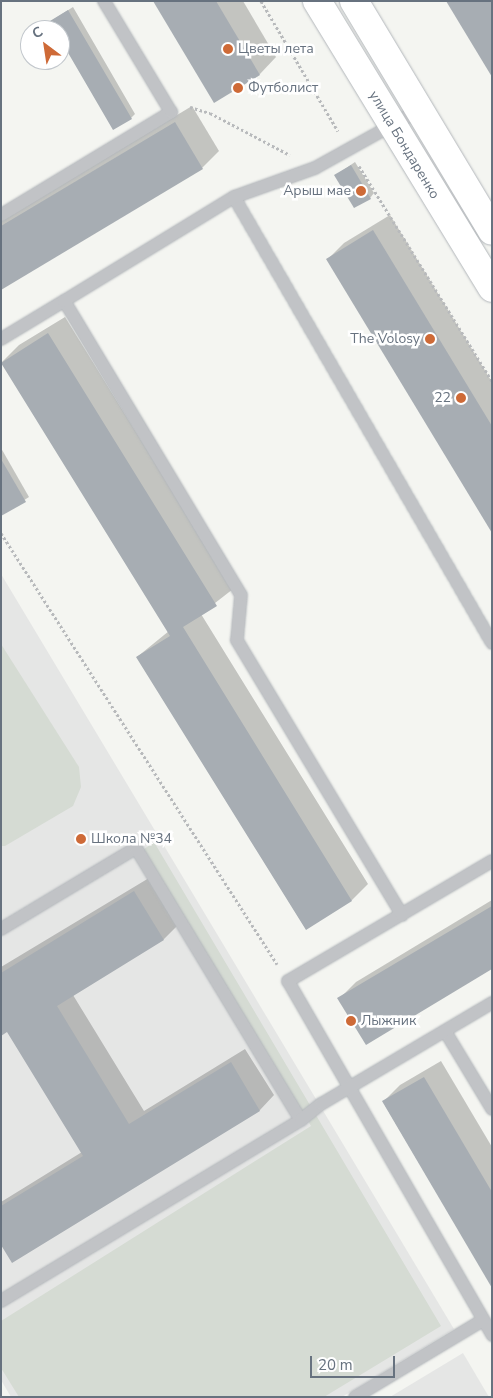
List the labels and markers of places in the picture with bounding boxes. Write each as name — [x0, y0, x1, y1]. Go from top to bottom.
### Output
place label: Цветы лета — [238, 41, 314, 57]
marker: Цветы лета — [222, 43, 234, 55]
place label: Футболист — [248, 80, 318, 96]
marker: Футболист — [232, 82, 244, 94]
place label: Арыш мае — [283, 183, 351, 199]
marker: Арыш мае — [355, 185, 367, 197]
place label: The Volosy — [350, 331, 420, 347]
marker: The Volosy — [424, 333, 436, 345]
place label: 22 — [434, 390, 451, 406]
marker: 22 — [455, 392, 467, 404]
place label: Школа №34 — [91, 831, 172, 847]
marker: Школа №34 — [75, 833, 87, 845]
place label: Лыжник — [361, 1013, 416, 1029]
marker: Лыжник — [345, 1015, 357, 1027]

